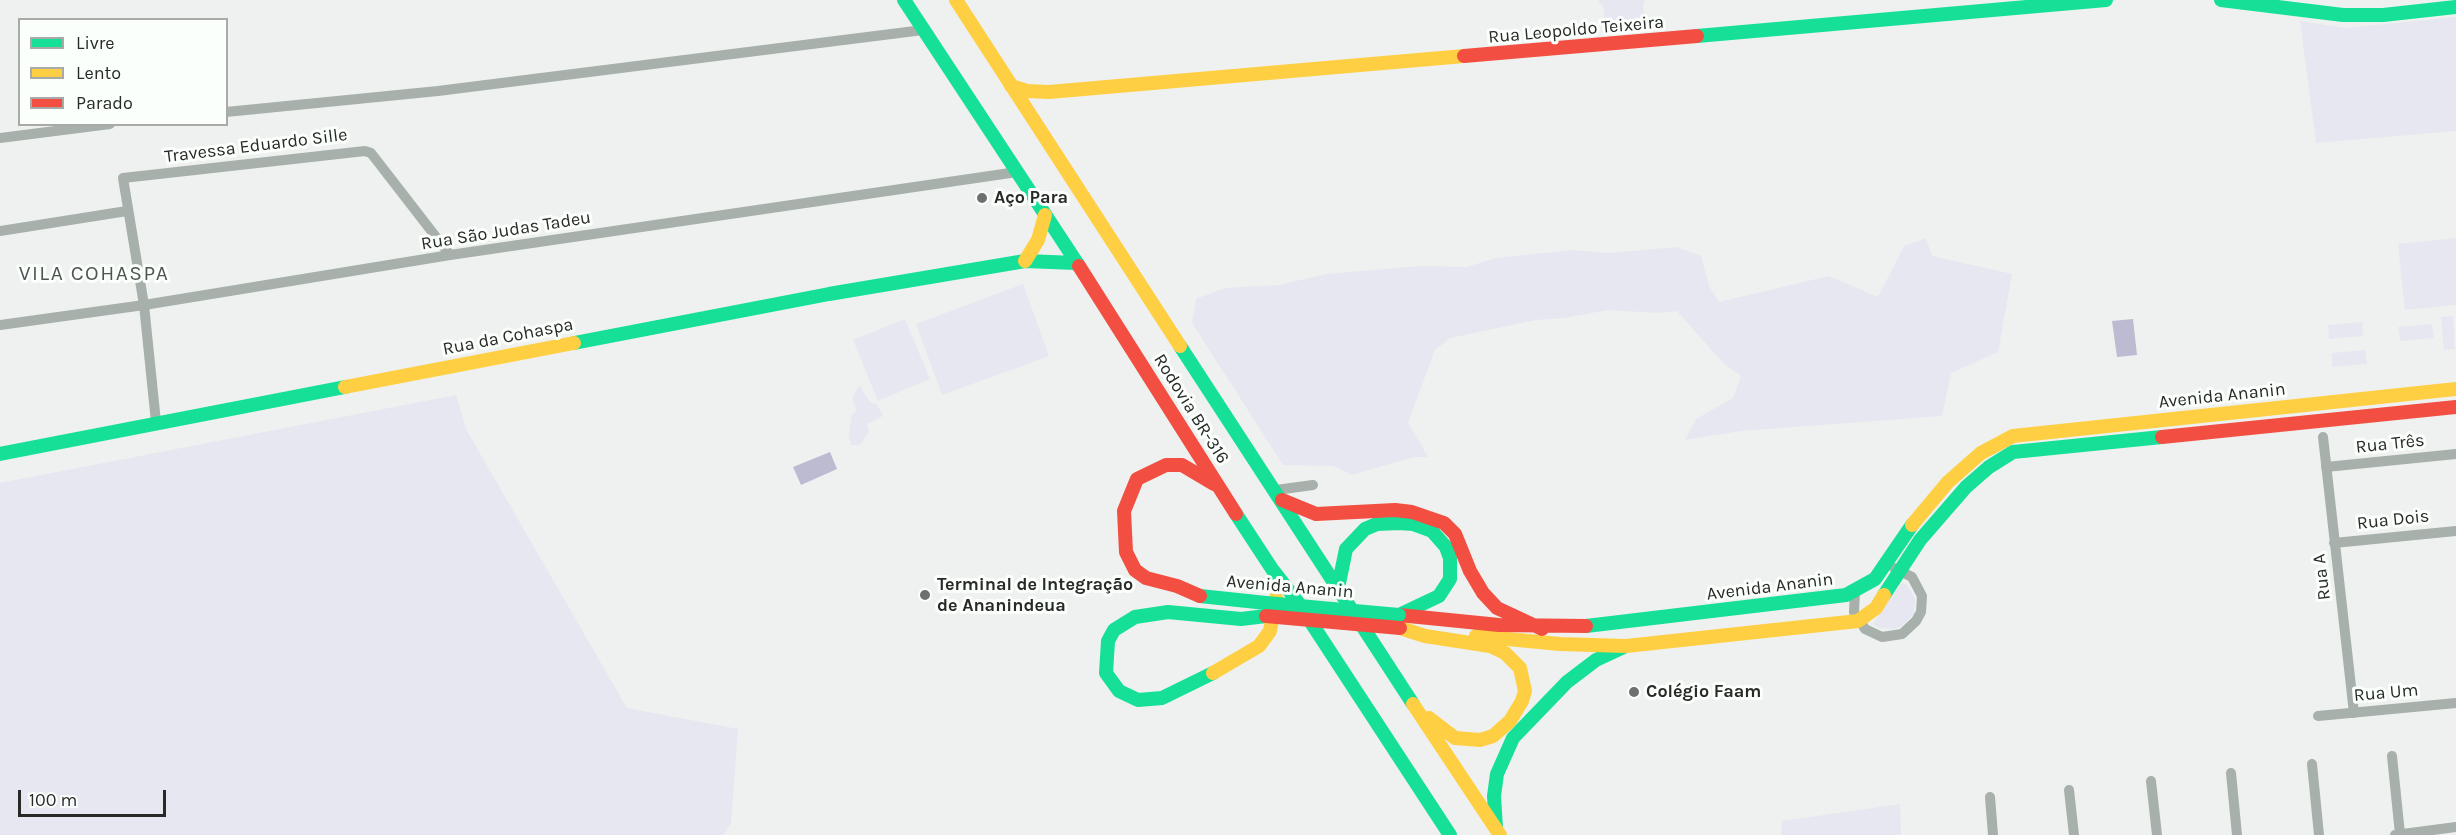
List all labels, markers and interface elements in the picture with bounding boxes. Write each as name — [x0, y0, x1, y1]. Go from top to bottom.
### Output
street label: Rua Leopoldo Teixeira — [1487, 12, 1665, 48]
legend — [18, 18, 228, 126]
text: Livre — [76, 32, 115, 54]
text: Lento — [76, 62, 121, 84]
text: Parado — [76, 92, 133, 114]
street label: Travessa Eduardo Sille — [163, 124, 349, 168]
place label: Aço Para — [994, 187, 1068, 209]
marker: Aço Para — [975, 191, 989, 205]
street label: Rua São Judas Tadeu — [420, 207, 592, 255]
district label: VILA COHASPA — [19, 261, 169, 287]
street label: Rua da Cohaspa — [441, 314, 575, 360]
street label: Rodovia BR-316 — [1149, 350, 1233, 468]
street label: Avenida Ananin — [2157, 379, 2287, 413]
street label: Rua Três — [2355, 430, 2425, 458]
street label: Rua Dois — [2356, 505, 2430, 535]
street label: Rua A — [2308, 553, 2336, 601]
street label: Avenida Ananin — [1705, 569, 1835, 605]
street label: Avenida Ananin — [1226, 571, 1354, 603]
place label: Terminal de Integração de Ananindeua — [937, 574, 1133, 616]
marker: Terminal de Integração de Ananindeua — [918, 588, 932, 602]
street label: Rua Um — [2353, 679, 2419, 707]
place label: Colégio Faam — [1646, 681, 1761, 703]
marker: Colégio Faam — [1627, 685, 1641, 699]
scale bar — [21, 778, 170, 816]
text: 100 m — [29, 789, 77, 811]

